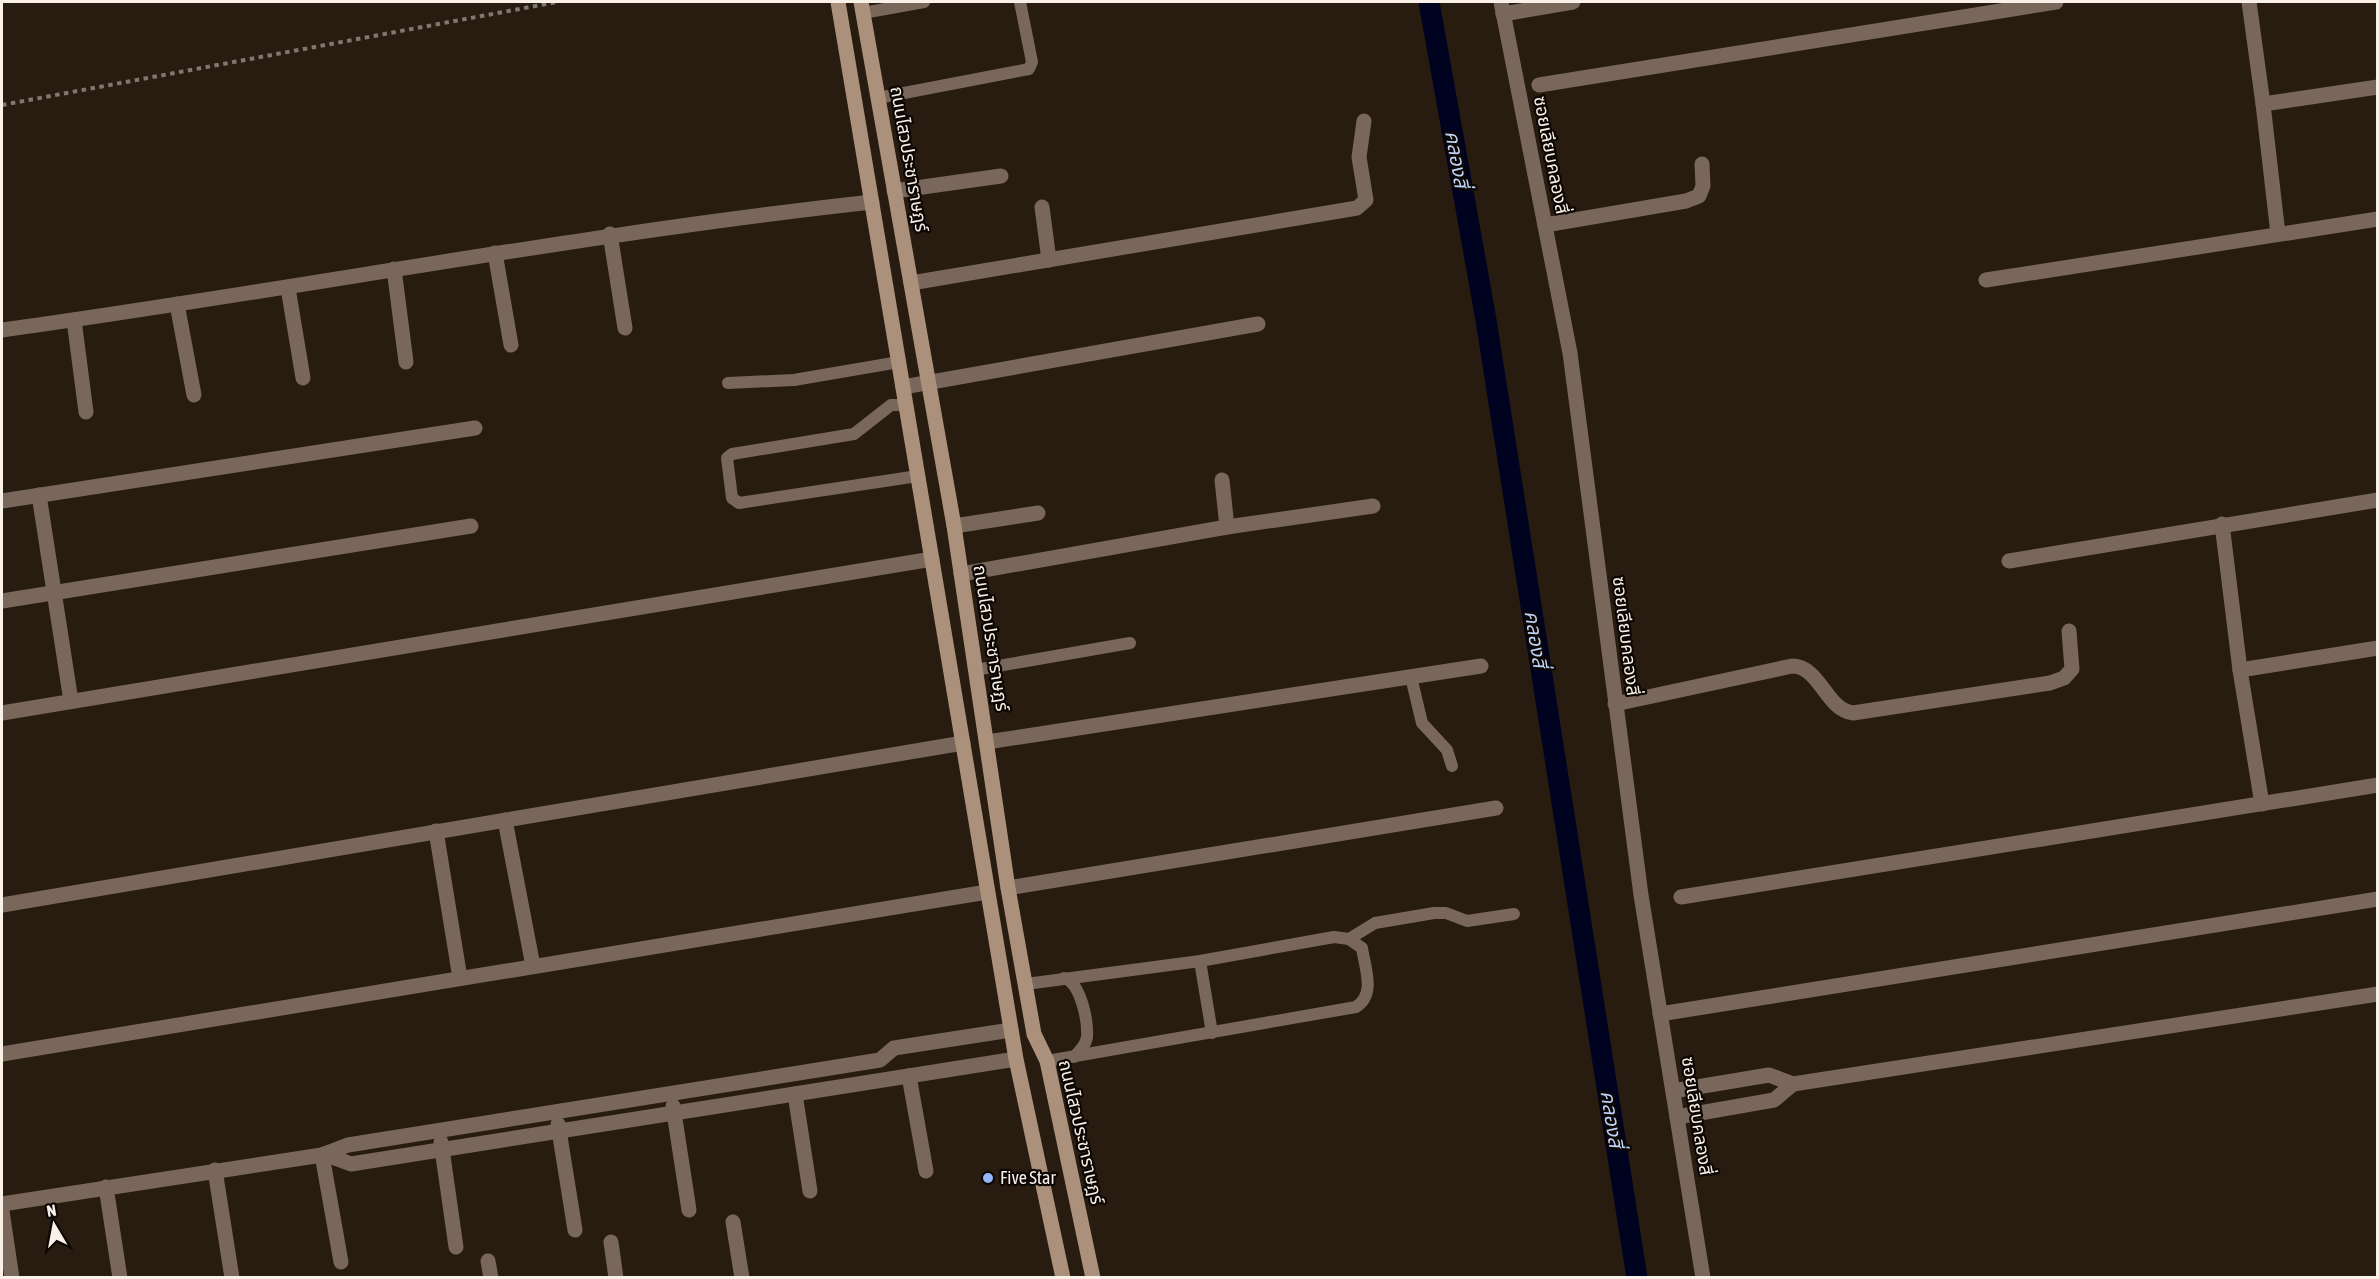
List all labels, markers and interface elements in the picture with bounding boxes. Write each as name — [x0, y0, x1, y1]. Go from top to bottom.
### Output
street label: ถนนไสวประชาราษฎร์ — [886, 84, 933, 234]
street label: ซอยเลียบคลองสี่ — [1530, 94, 1575, 216]
water label: คลองสี่ — [1441, 128, 1476, 193]
street label: ถนนไสวประชาราษฎร์ — [970, 563, 1014, 713]
street label: ซอยเลียบคลองสี่ — [1609, 575, 1646, 697]
water label: คลองสี่ — [1521, 608, 1555, 673]
street label: ซอยเลียบคลองสี่ — [1678, 1055, 1719, 1177]
street label: ถนนไสวประชาราษฎร์ — [1055, 1058, 1109, 1207]
water label: คลองสี่ — [1597, 1088, 1631, 1153]
place label: Five Star — [1000, 1167, 1056, 1188]
marker: Five Star — [981, 1171, 995, 1185]
north arrow — [24, 1195, 84, 1255]
text: N — [45, 1201, 58, 1220]

